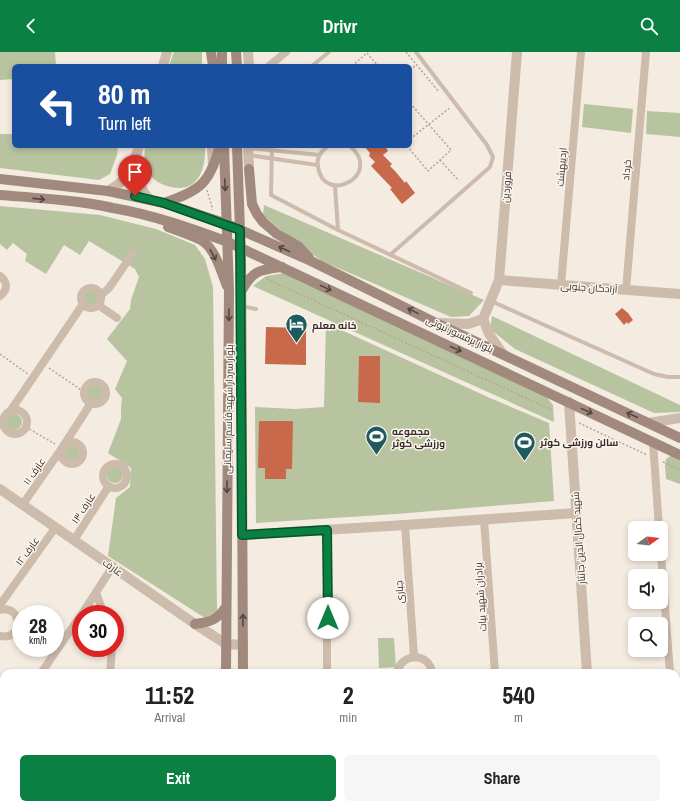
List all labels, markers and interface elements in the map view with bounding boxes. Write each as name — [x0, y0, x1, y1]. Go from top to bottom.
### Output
text: Drivr — [323, 14, 357, 39]
icon: back — [20, 15, 42, 37]
icon: search — [638, 15, 660, 37]
text: 80 m — [98, 75, 150, 113]
icon: left — [32, 80, 84, 132]
text: Turn left — [98, 111, 151, 136]
street label: اردیبهشت — [553, 147, 570, 187]
pin — [118, 155, 152, 196]
street label: خرداد — [619, 159, 634, 181]
icon: arrive — [124, 161, 146, 183]
street label: فروردین — [499, 171, 514, 203]
one-way arrow — [221, 178, 229, 191]
one-way arrow — [32, 195, 45, 202]
one-way arrow — [278, 245, 290, 252]
one-way arrow — [210, 249, 217, 261]
street label: آزادگان جنوبی — [560, 279, 618, 296]
one-way arrow — [320, 285, 332, 292]
one-way arrow — [408, 307, 420, 314]
one-way arrow — [225, 308, 233, 321]
hotel icon: خانه معلم — [283, 312, 309, 345]
street label: بلوار پرفسور ثبوتی — [424, 313, 496, 356]
place label: خانه معلم — [312, 319, 357, 333]
street label: بلوار سردار شهید قاسم سلیمانی — [221, 344, 237, 474]
one-way arrow — [450, 346, 462, 353]
one-way arrow — [580, 408, 592, 415]
one-way arrow — [626, 411, 638, 418]
sports icon: مجموعه ورزشی کوثر — [363, 424, 389, 457]
place label: مجموعه ورزشی کوثر — [391, 425, 445, 450]
sports icon: سالن ورزشی کوثر — [511, 429, 537, 462]
place label: سالن ورزشی کوثر — [539, 436, 618, 449]
street label: عارف ۱۱ — [20, 455, 48, 487]
one-way arrow — [224, 480, 231, 493]
street label: عارف ۱۳ — [69, 490, 98, 526]
street label: شهید کمال الدین جانثار — [569, 491, 588, 586]
north arrow — [628, 521, 668, 561]
map controls — [628, 521, 668, 657]
street label: عارف ۱۲ — [13, 534, 42, 568]
street label: عارف — [100, 556, 125, 579]
street label: برادران شهید بیات — [472, 562, 489, 632]
button: sound — [628, 569, 668, 609]
street label: جباری — [392, 580, 407, 604]
position arrow — [307, 597, 349, 639]
speed limit sign: 30 — [72, 605, 124, 657]
text: 28 — [29, 612, 47, 639]
one-way arrow — [239, 614, 247, 627]
button: search — [628, 617, 668, 657]
text: km/h — [29, 634, 47, 647]
text: 11:52 — [145, 679, 194, 711]
text: 2 — [343, 679, 354, 711]
text: 540 — [502, 679, 535, 711]
text: Arrival — [154, 709, 185, 726]
text: min — [339, 709, 357, 726]
text: m — [514, 709, 523, 726]
button: Exit — [20, 755, 336, 801]
button: Share — [344, 755, 660, 801]

